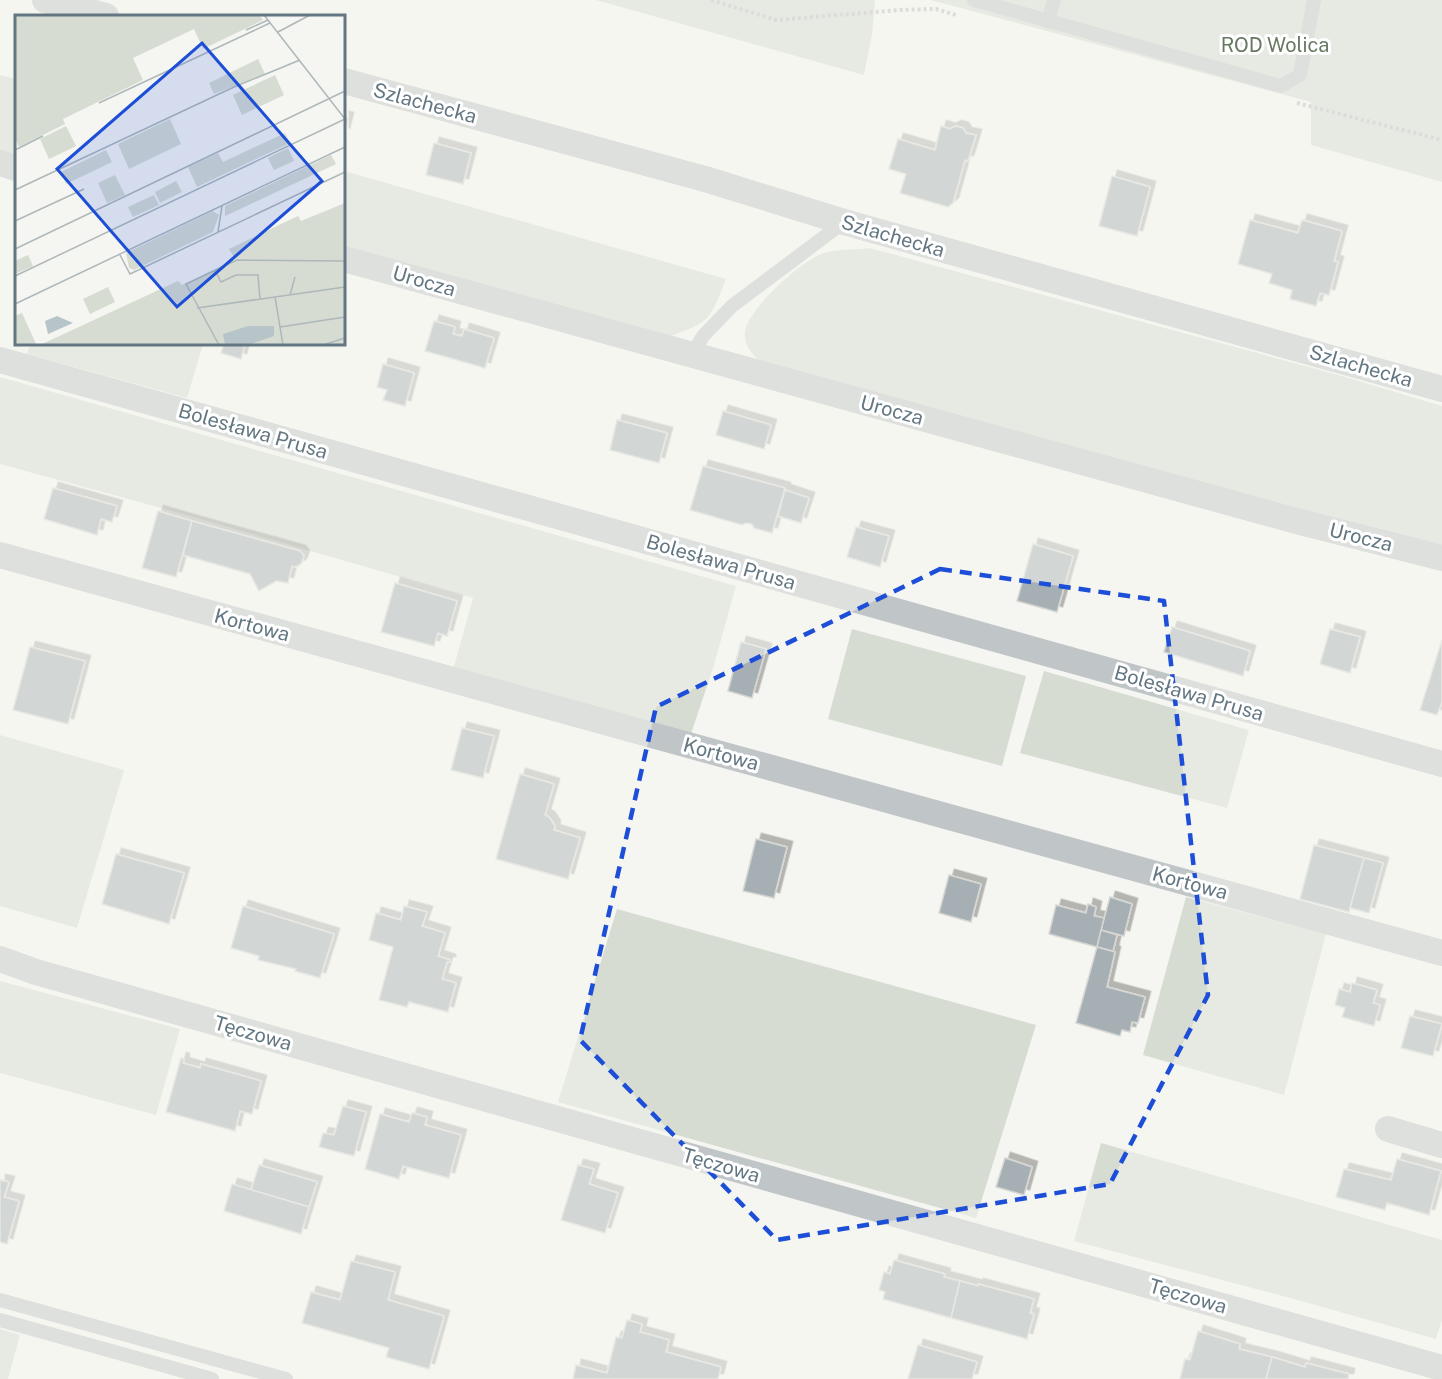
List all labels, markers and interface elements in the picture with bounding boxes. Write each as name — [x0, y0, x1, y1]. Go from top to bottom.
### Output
inset map — [15, 15, 345, 345]
park label: ROD Wolica — [1221, 33, 1329, 57]
street label: Szlachecka — [371, 78, 479, 128]
street label: Szlachecka — [839, 210, 947, 262]
street label: Urocza — [390, 261, 458, 301]
street label: Szlachecka — [1307, 340, 1415, 392]
street label: Urocza — [858, 390, 926, 430]
street label: Bolesława Prusa — [176, 398, 330, 464]
street label: Urocza — [1327, 518, 1395, 556]
street label: Bolesława Prusa — [644, 529, 798, 595]
street label: Kortowa — [212, 603, 292, 647]
street label: Bolesława Prusa — [1112, 660, 1266, 726]
street label: Kortowa — [681, 732, 761, 776]
street label: Kortowa — [1150, 861, 1230, 905]
street label: Tęczowa — [211, 1010, 295, 1056]
street label: Tęczowa — [679, 1142, 763, 1188]
street label: Tęczowa — [1146, 1273, 1230, 1319]

